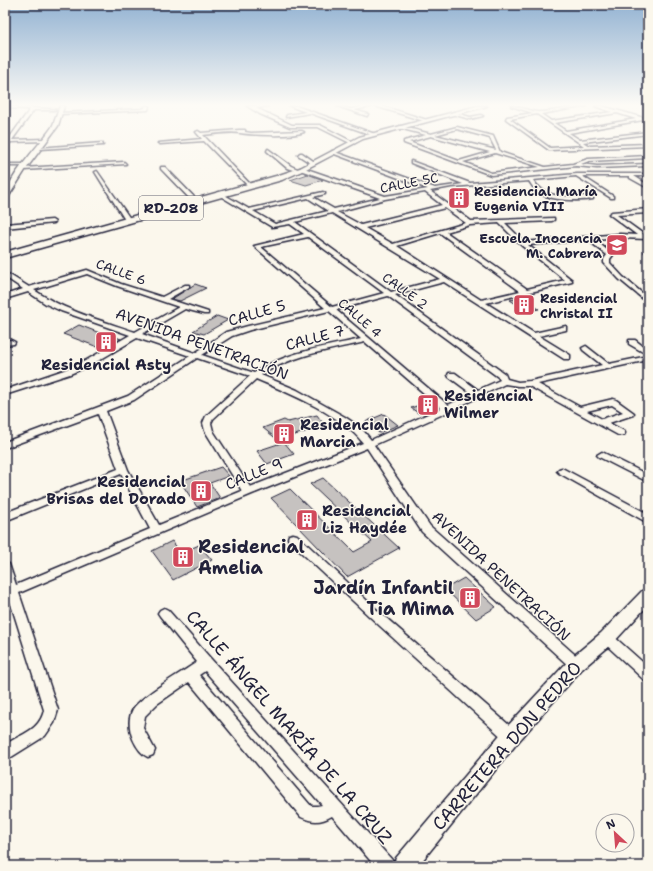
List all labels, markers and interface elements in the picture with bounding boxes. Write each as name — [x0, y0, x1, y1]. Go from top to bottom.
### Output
street label: CALLE 5C — [378, 169, 440, 197]
place label: Residencial María Eugenia VIII — [474, 183, 598, 215]
building icon: Residencial María Eugenia VIII — [446, 185, 472, 211]
road number: RD-208 — [139, 196, 203, 220]
place label: Escuela Inocencia M. Cabrera — [479, 230, 602, 262]
school or university icon: Escuela Inocencia M. Cabrera — [604, 232, 630, 258]
street label: CALLE 6 — [94, 255, 148, 289]
street label: CALLE 2 — [379, 269, 431, 313]
place label: Residencial Christal II — [540, 290, 618, 322]
building icon: Residencial Christal II — [511, 292, 537, 318]
street label: CALLE 4 — [335, 294, 385, 342]
street label: CALLE 5 — [226, 295, 288, 331]
street label: AVENIDA PENETRACIÓN — [113, 302, 291, 385]
street label: CALLE 7 — [283, 321, 347, 355]
building icon: Residencial Asty — [93, 329, 119, 355]
place label: Residencial Asty — [41, 355, 171, 375]
place label: Residencial Wilmer — [444, 386, 533, 423]
building icon: Residencial Wilmer — [415, 392, 441, 418]
place label: Residencial Marcia — [300, 415, 389, 452]
building icon: Residencial Marcia — [271, 421, 297, 447]
street label: CALLE 9 — [222, 453, 286, 495]
place label: Residencial Brisas del Dorado — [46, 472, 186, 509]
building icon: Residencial Brisas del Dorado — [188, 478, 214, 504]
place label: Residencial Liz Haydée — [322, 501, 411, 538]
street label: AVENIDA PENETRACIÓN — [427, 506, 575, 645]
building icon: Residencial Liz Haydée — [294, 507, 320, 533]
place label: Residencial Amelia — [198, 535, 305, 580]
building icon: Residencial Amelia — [170, 544, 196, 570]
place label: Jardín Infantil Tia Mima — [313, 576, 455, 621]
building icon: Jardín Infantil Tia Mima — [457, 585, 483, 611]
street label: CALLE ÁNGEL MARÍA DE LA CRUZ — [181, 605, 397, 849]
street label: CARRETERA DON PEDRO — [427, 656, 587, 836]
north arrow — [595, 813, 635, 853]
text: N — [604, 816, 618, 833]

